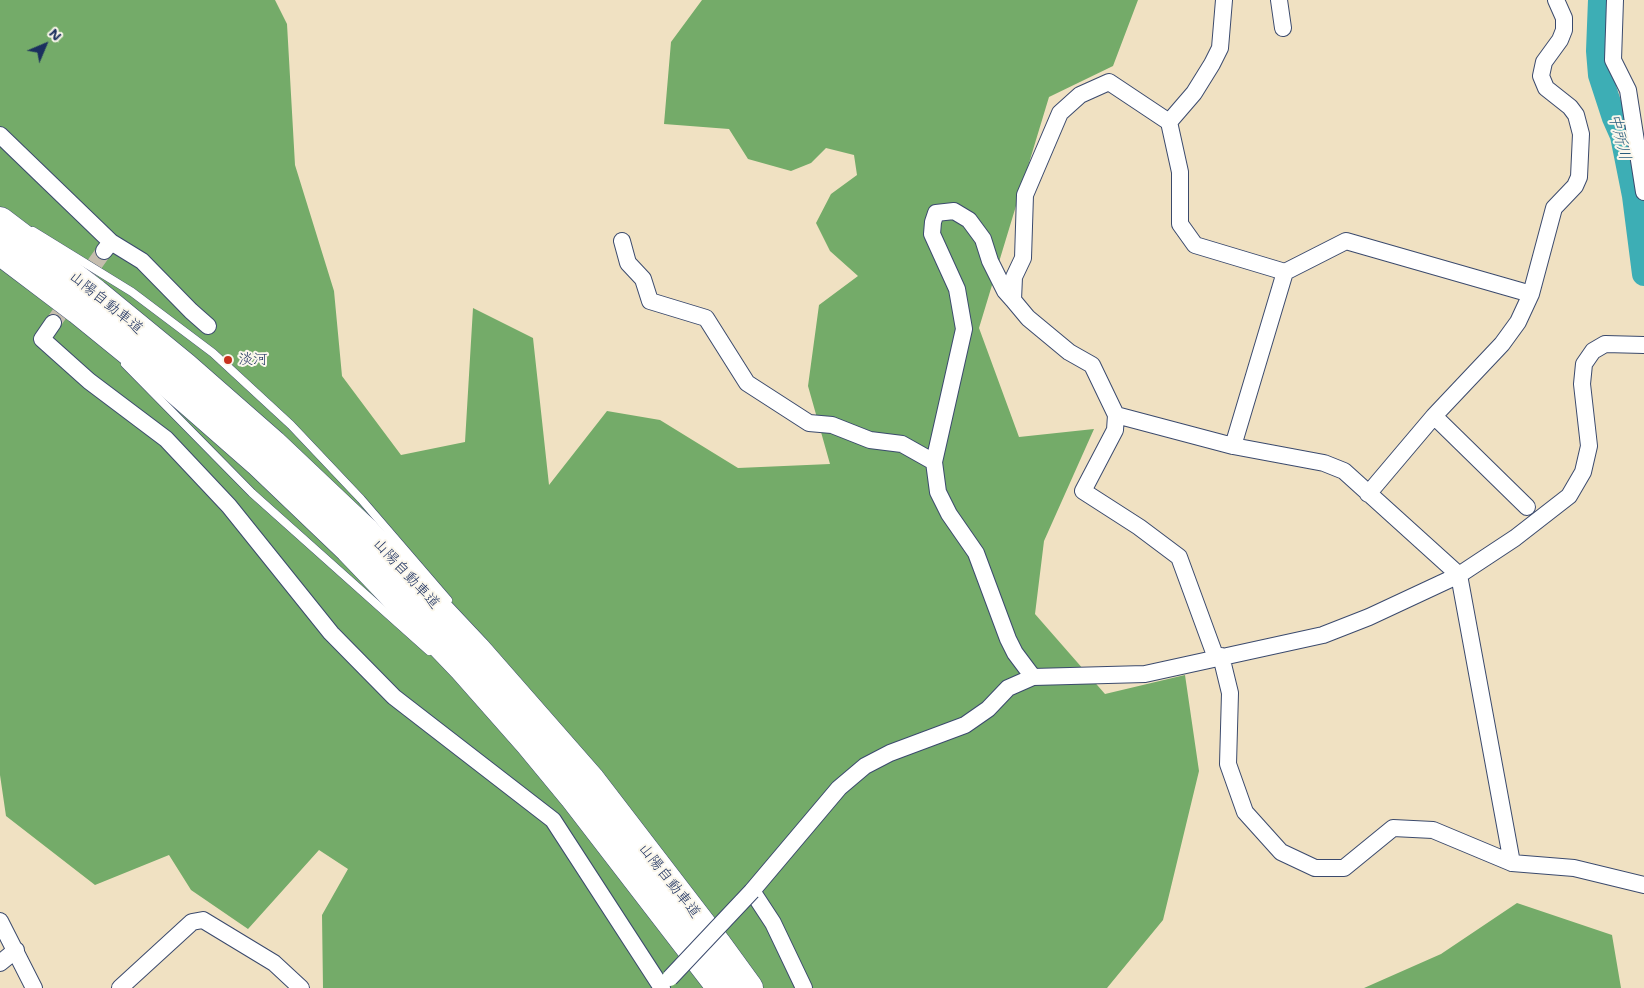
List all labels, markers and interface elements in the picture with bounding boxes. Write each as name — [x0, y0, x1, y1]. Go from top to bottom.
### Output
north arrow — [20, 20, 70, 70]
text: N — [45, 24, 66, 45]
water label: 中所川 — [1604, 111, 1634, 163]
street label: 山陽自動車道 — [65, 268, 147, 338]
place label: 淡河 — [238, 351, 268, 369]
marker: 淡河 — [222, 354, 234, 366]
street label: 山陽自動車道 — [369, 535, 443, 613]
street label: 山陽自動車道 — [634, 840, 704, 922]

